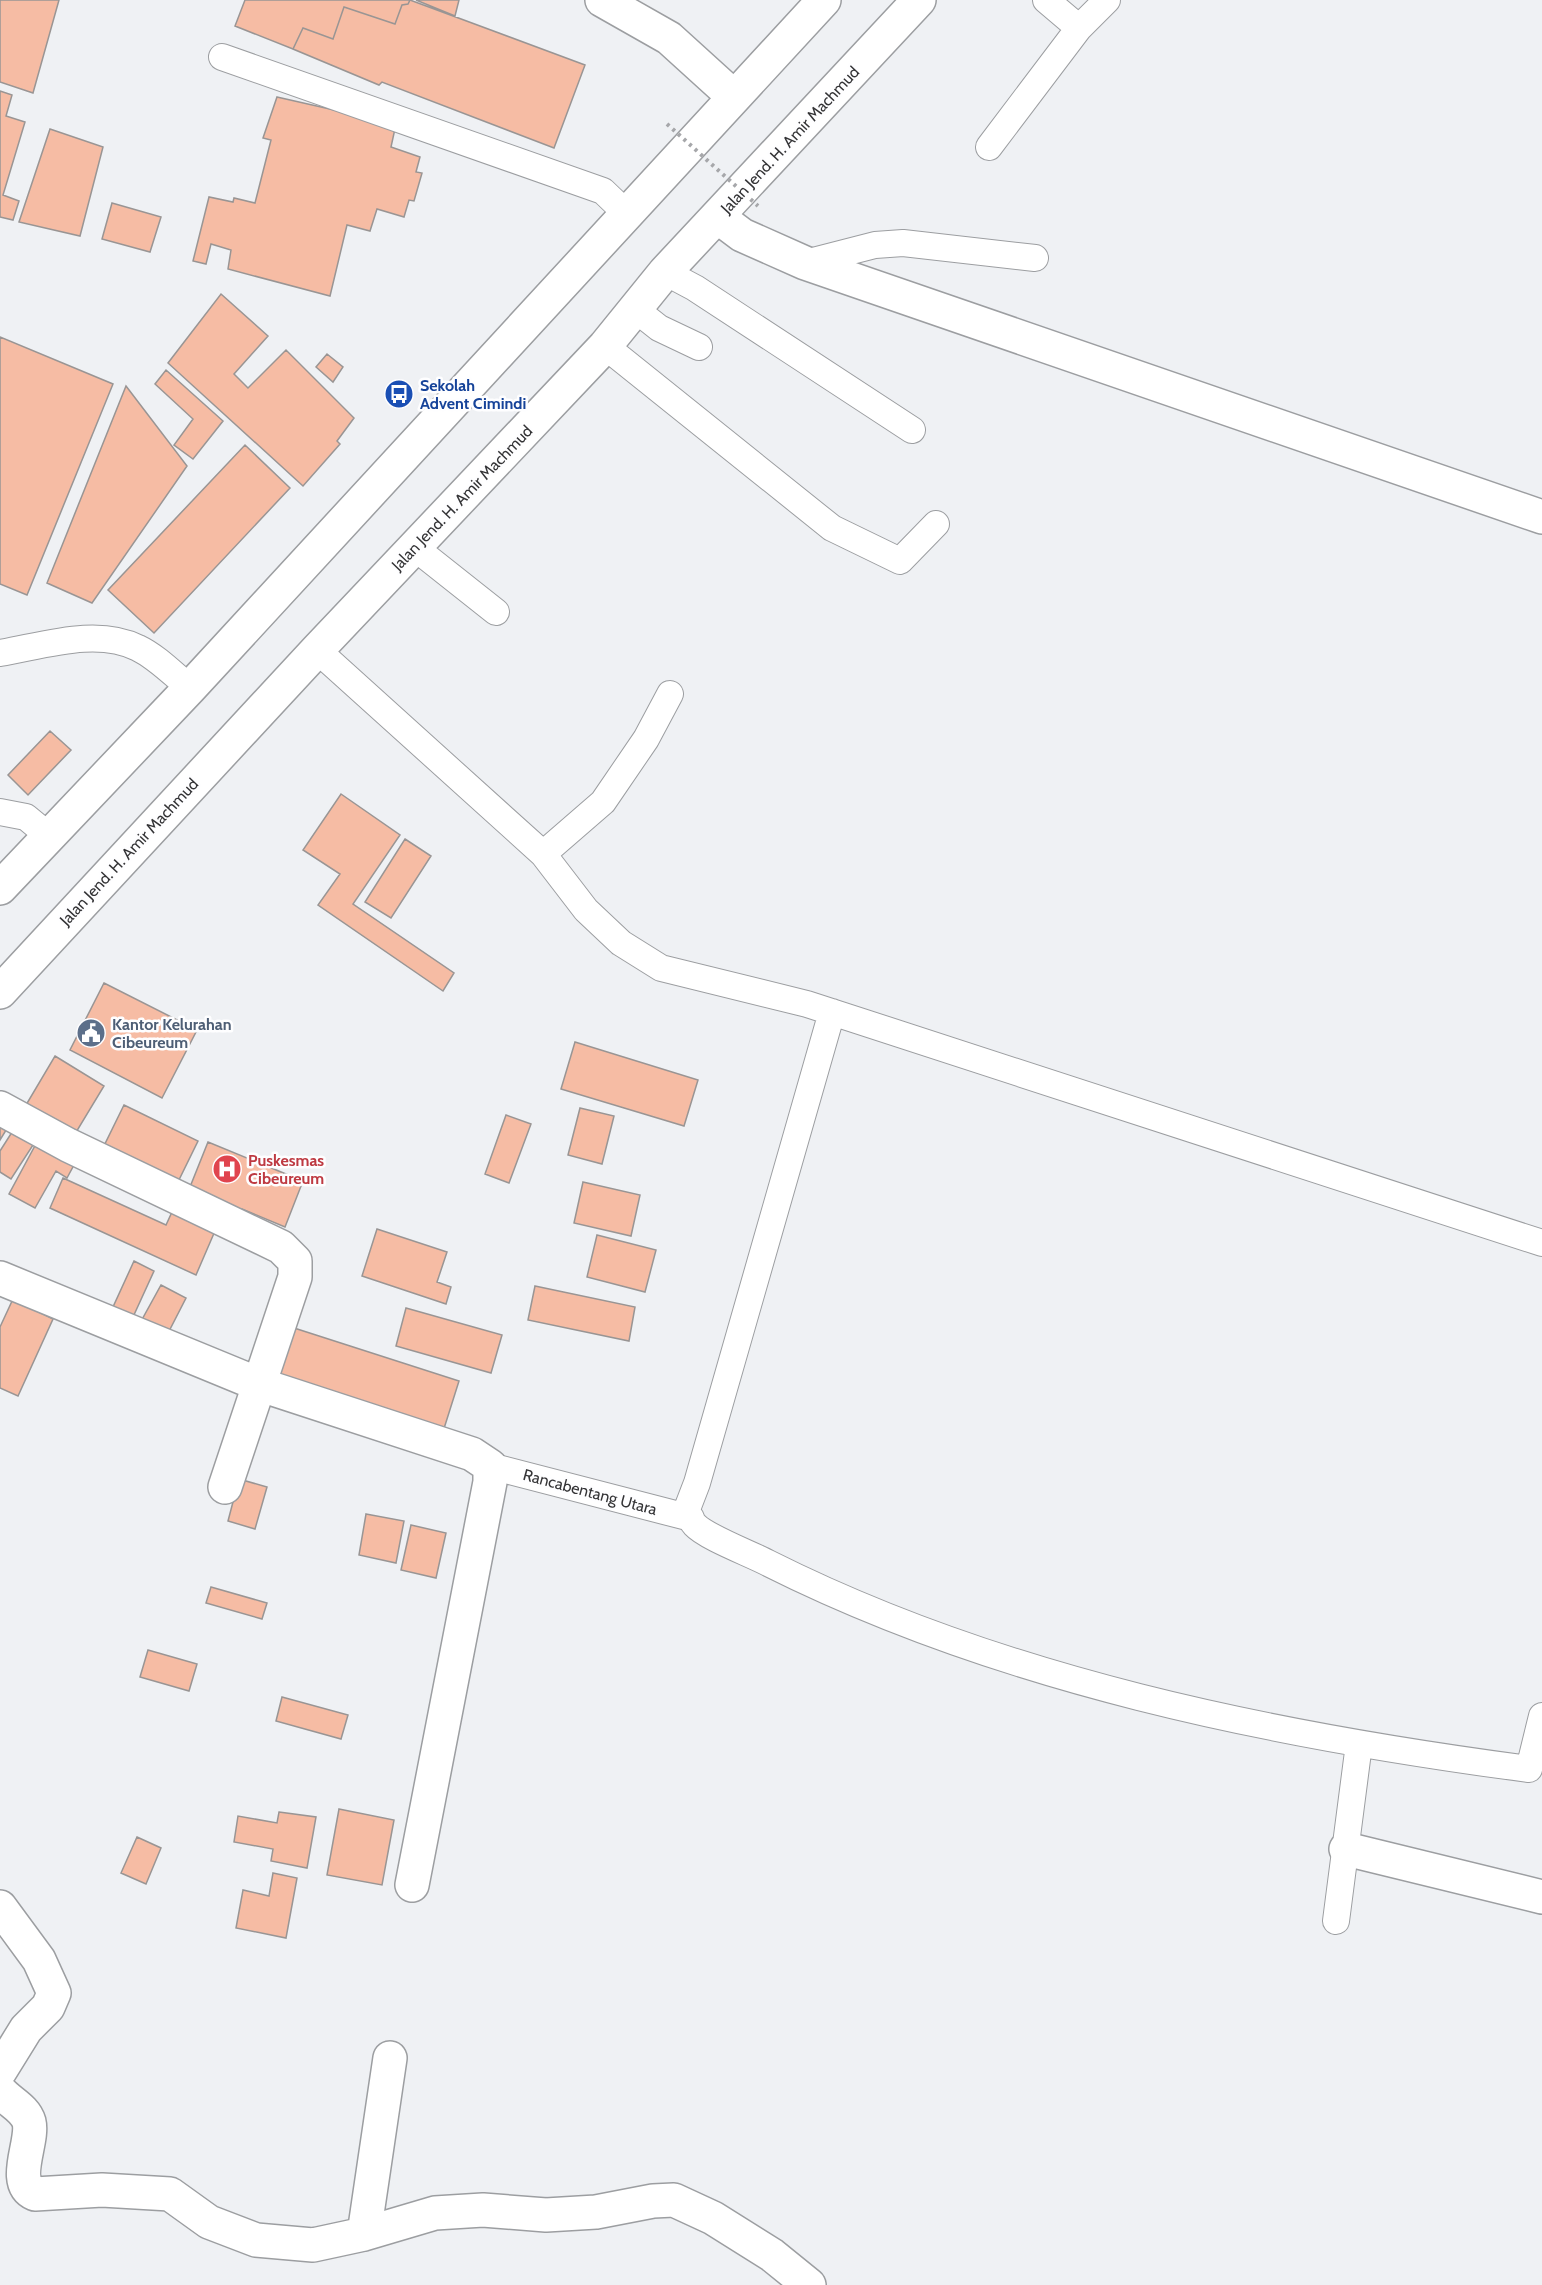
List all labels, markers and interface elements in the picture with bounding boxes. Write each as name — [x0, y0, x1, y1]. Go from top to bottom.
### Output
street label: Jalan Jend. H. Amir Machmud — [716, 62, 863, 218]
place label: Sekolah Advent Cimindi — [420, 376, 526, 413]
bus stop icon: Sekolah Advent Cimindi — [383, 378, 415, 410]
street label: Jalan Jend. H. Amir Machmud — [387, 421, 536, 575]
street label: Jalan Jend. H. Amir Machmud — [55, 774, 202, 930]
place label: Kantor Kelurahan Cibeureum — [112, 1015, 232, 1052]
public building icon: Kantor Kelurahan Cibeureum — [75, 1017, 107, 1049]
place label: Puskesmas Cibeureum — [248, 1151, 324, 1188]
hospital icon: Puskesmas Cibeureum — [211, 1153, 243, 1185]
street label: Rancabentang Utara — [521, 1465, 659, 1519]

